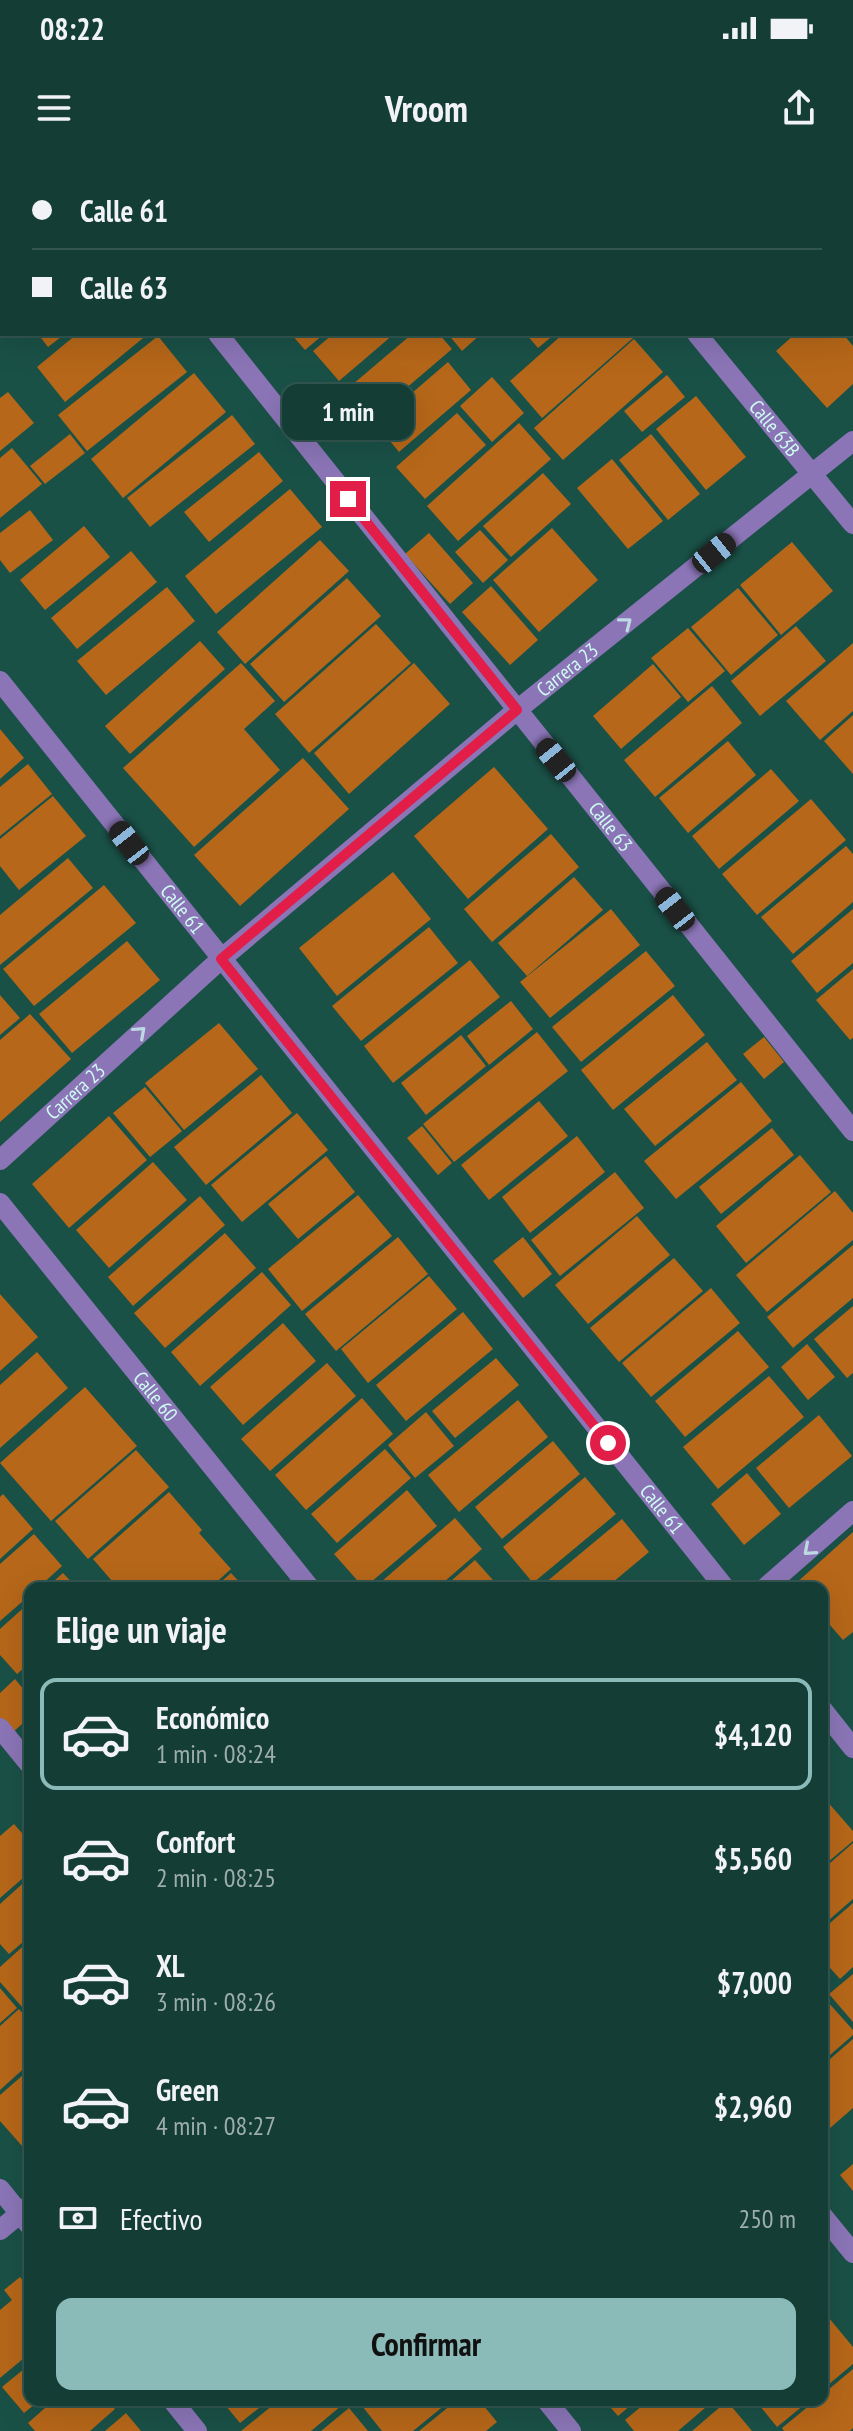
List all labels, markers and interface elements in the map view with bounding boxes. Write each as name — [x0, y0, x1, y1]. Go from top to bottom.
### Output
text: 08:22 — [40, 9, 105, 48]
text: Vroom — [385, 85, 468, 132]
icon: menu — [32, 86, 76, 130]
icon: share — [777, 86, 821, 130]
text: Calle 61 — [80, 191, 168, 230]
text: Calle 63 — [80, 268, 168, 307]
callout: 1 min — [282, 383, 414, 439]
street label: Calle 63B — [743, 394, 805, 462]
text: 1 min — [322, 395, 374, 428]
route end — [330, 481, 366, 517]
car — [688, 529, 740, 577]
one-way arrow — [617, 619, 632, 633]
street label: Carrera 23 — [531, 637, 604, 702]
car — [532, 734, 580, 786]
street label: Calle 63 — [583, 796, 638, 857]
car — [105, 817, 153, 869]
street label: Calle 61 — [154, 879, 210, 939]
car — [651, 883, 699, 935]
one-way arrow — [131, 1027, 146, 1041]
street label: Carrera 23 — [40, 1058, 111, 1125]
street label: Calle 60 — [128, 1366, 183, 1426]
route start — [590, 1425, 626, 1461]
street label: Calle 61 — [634, 1479, 690, 1539]
one-way arrow — [804, 1540, 819, 1554]
text: Elige un viaje — [56, 1606, 227, 1653]
icon: car — [60, 1698, 132, 1770]
text: Económico — [156, 1698, 269, 1737]
text: $4,120 — [714, 1715, 792, 1754]
text: 1 min · 08:24 — [156, 1737, 276, 1770]
icon: car — [60, 1822, 132, 1894]
text: Confort — [156, 1822, 235, 1861]
text: $5,560 — [714, 1839, 792, 1878]
text: 2 min · 08:25 — [156, 1861, 276, 1894]
icon: car — [60, 1946, 132, 2018]
text: XL — [156, 1946, 185, 1985]
text: $7,000 — [717, 1963, 792, 2002]
text: 3 min · 08:26 — [156, 1985, 276, 2018]
icon: car — [60, 2070, 132, 2142]
text: Green — [156, 2070, 219, 2109]
text: $2,960 — [714, 2087, 792, 2126]
text: 4 min · 08:27 — [156, 2109, 276, 2142]
icon: cash — [56, 2196, 100, 2240]
text: Efectivo — [120, 2199, 203, 2238]
text: 250 m — [738, 2202, 796, 2235]
button: Confirmar — [56, 2298, 796, 2390]

